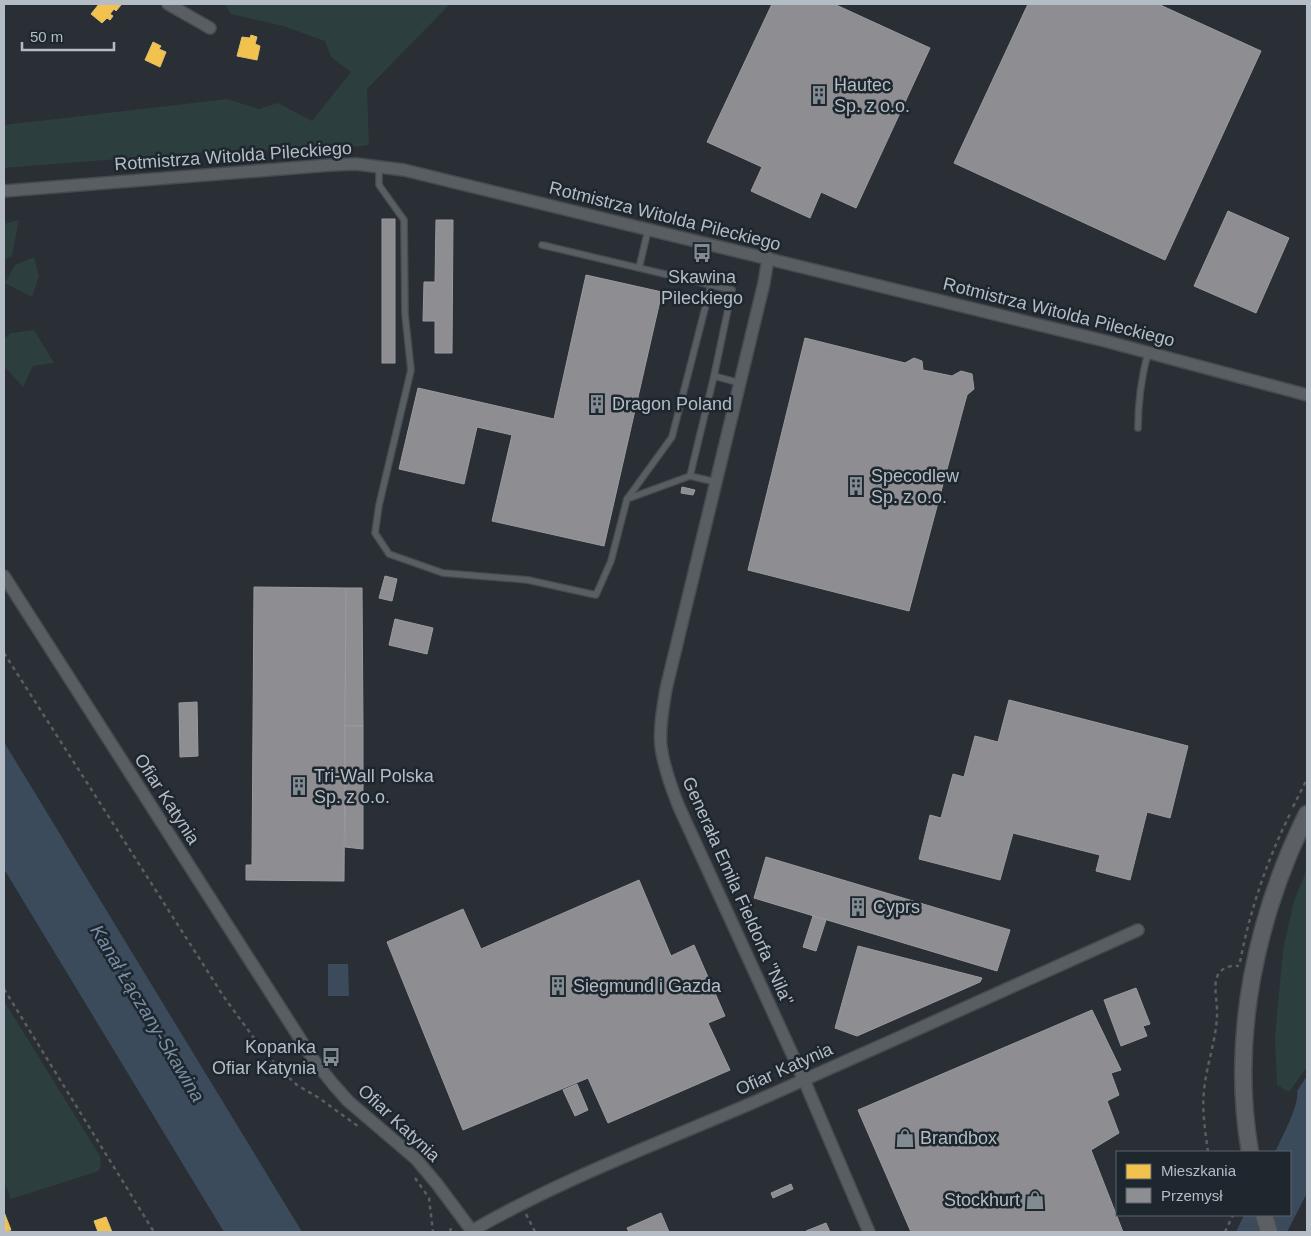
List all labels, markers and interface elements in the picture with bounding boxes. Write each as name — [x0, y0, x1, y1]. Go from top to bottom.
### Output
scale bar — [22, 20, 115, 52]
text: 50 m — [30, 28, 63, 45]
place label: Hautec Sp. z o.o. — [834, 75, 910, 116]
building icon: Hautec Sp. z o.o. — [808, 84, 830, 106]
street label: Rotmistrza Witolda Pileckiego — [114, 138, 352, 174]
street label: Rotmistrza Witolda Pileckiego — [547, 177, 783, 255]
bus stop icon: Skawina Pileckiego — [691, 242, 713, 264]
place label: Skawina Pileckiego — [661, 267, 743, 308]
street label: Rotmistrza Witolda Pileckiego — [941, 273, 1177, 351]
building icon: Dragon Poland — [586, 393, 608, 415]
place label: Dragon Poland — [612, 394, 732, 414]
place label: Specodlew Sp. z o.o. — [871, 466, 960, 507]
building icon: Specodlew Sp. z o.o. — [845, 475, 867, 497]
street label: Ofiar Katynia — [130, 750, 204, 849]
place label: Tri-Wall Polska Sp. z o.o. — [314, 766, 435, 807]
street label: Generała Emila Fieldorfa "Nila" — [678, 774, 798, 1008]
building icon: Tri-Wall Polska Sp. z o.o. — [288, 775, 310, 797]
building icon: Cyprs — [847, 896, 869, 918]
place label: Cyprs — [873, 897, 920, 917]
water label: Kanał Łączany-Skawina — [86, 921, 209, 1106]
building icon: Siegmund i Gazda — [547, 975, 569, 997]
place label: Siegmund i Gazda — [573, 976, 722, 996]
place label: Kopanka Ofiar Katynia — [212, 1037, 317, 1078]
street label: Ofiar Katynia — [732, 1038, 836, 1099]
bus stop icon: Kopanka Ofiar Katynia — [320, 1046, 342, 1068]
street label: Ofiar Katynia — [354, 1080, 445, 1166]
shop icon: Brandbox — [894, 1127, 916, 1149]
place label: Brandbox — [920, 1128, 997, 1148]
legend — [1116, 1151, 1291, 1216]
text: Mieszkania — [1161, 1162, 1237, 1179]
text: Przemysł — [1161, 1187, 1223, 1204]
shop icon: Stockhurt — [1024, 1189, 1046, 1211]
place label: Stockhurt — [944, 1190, 1020, 1210]

